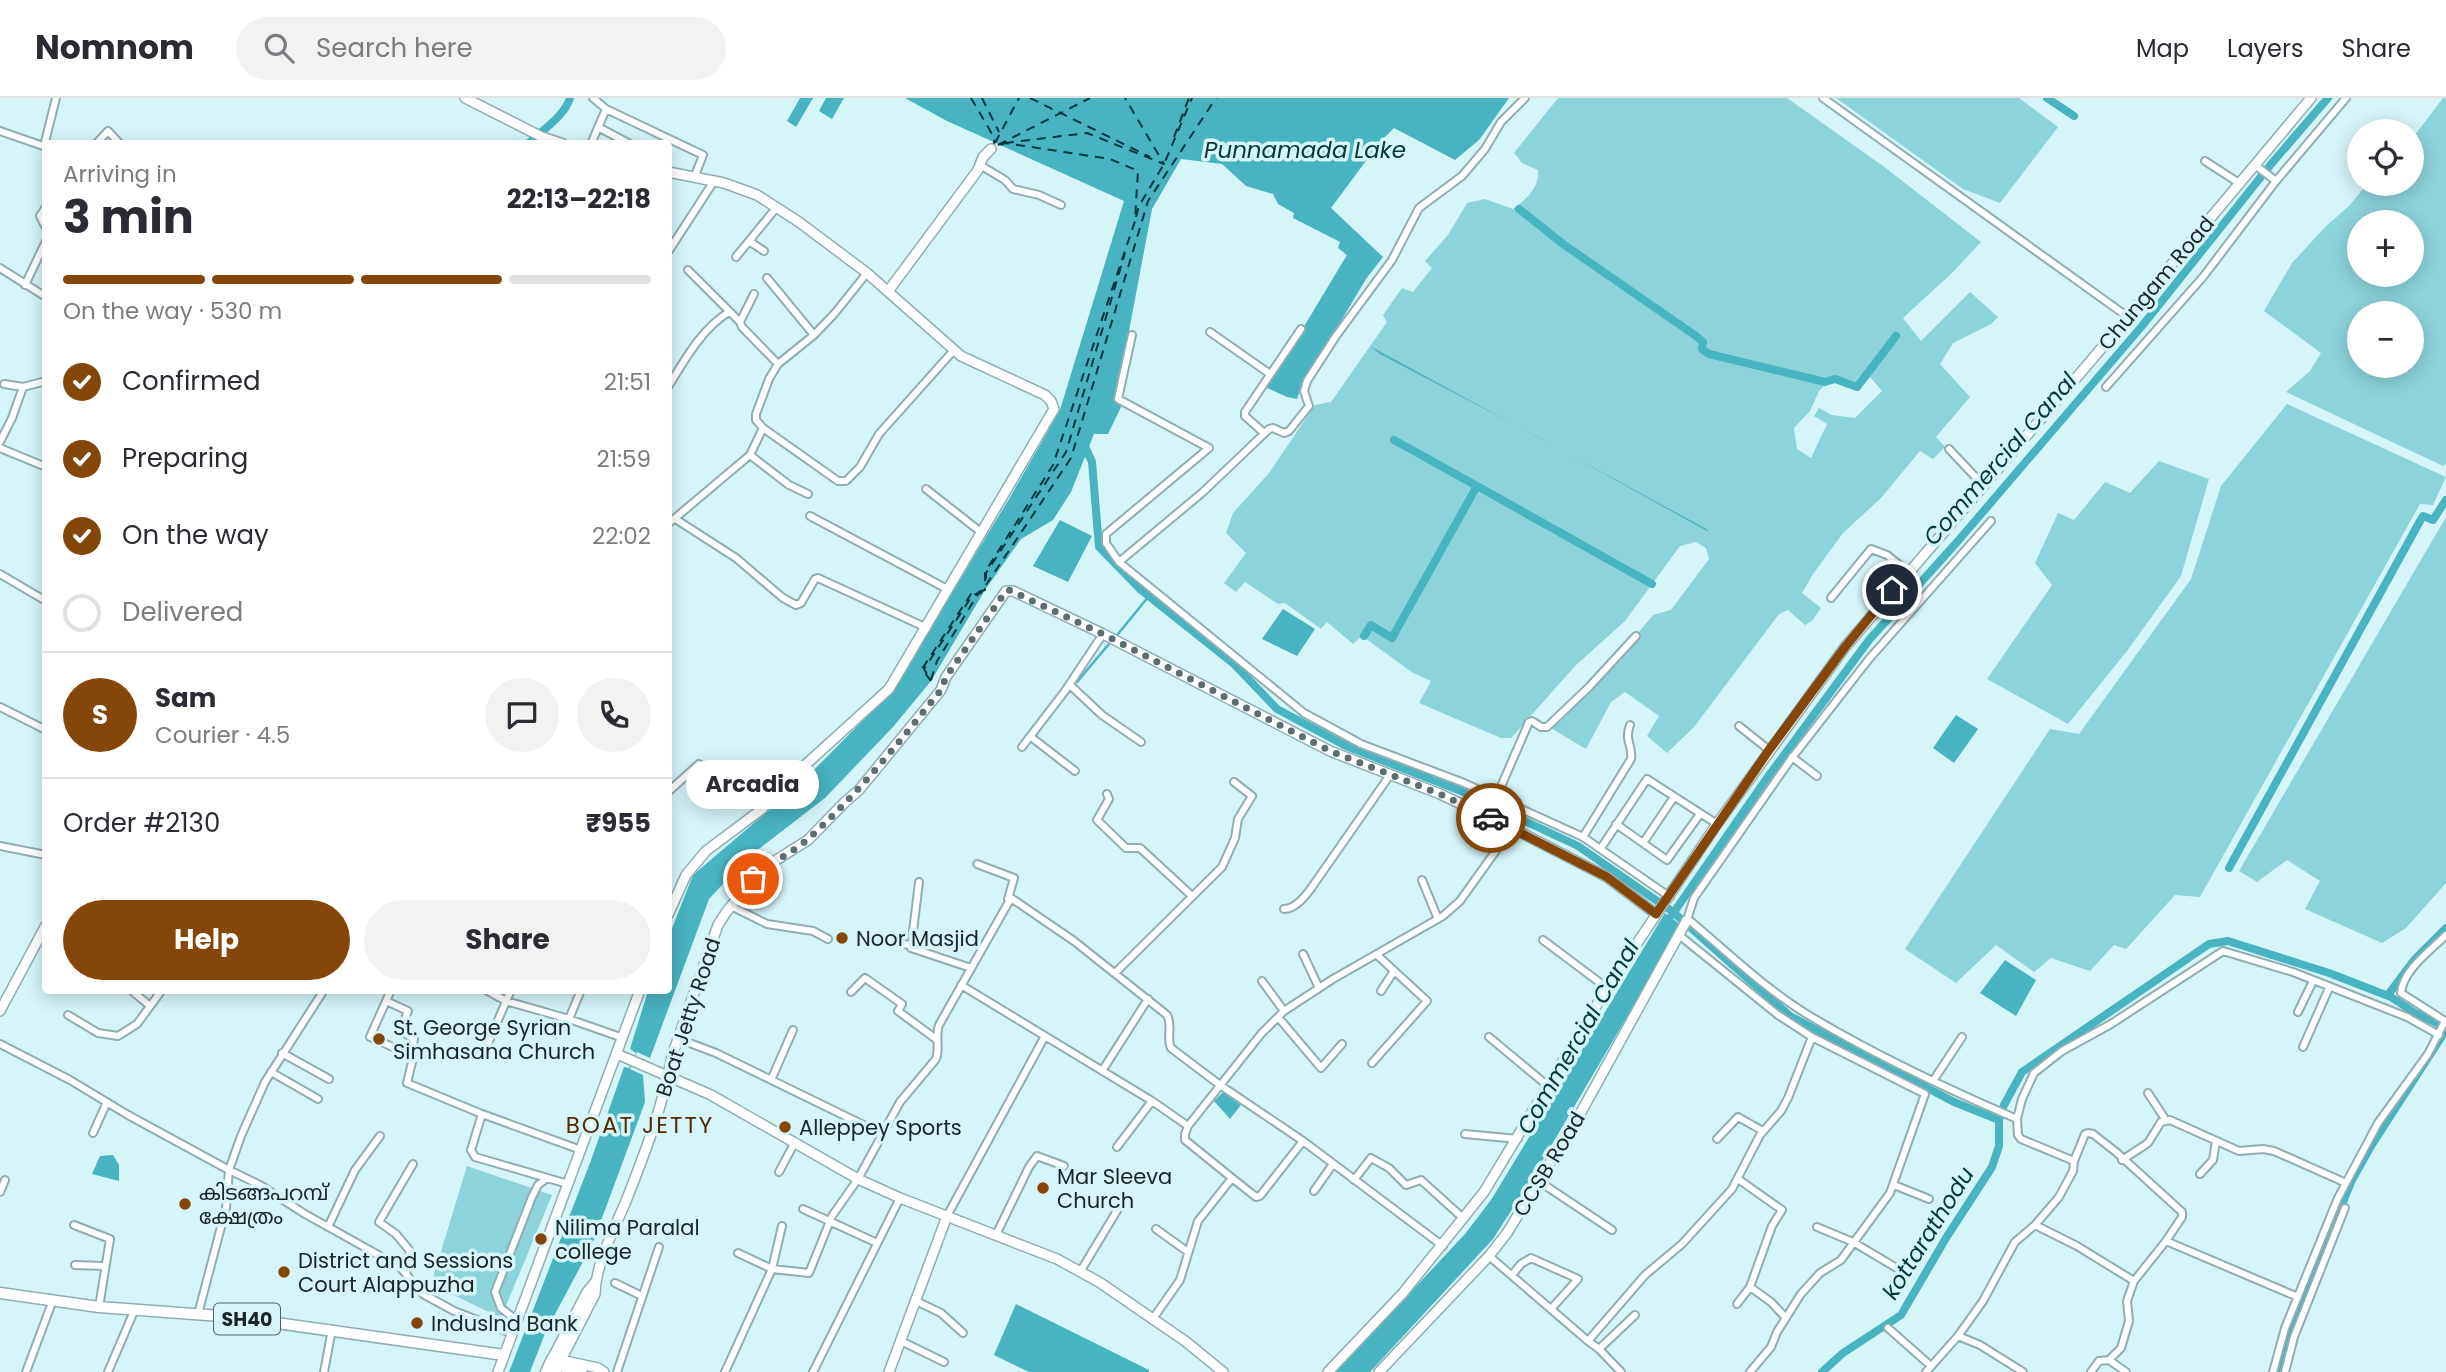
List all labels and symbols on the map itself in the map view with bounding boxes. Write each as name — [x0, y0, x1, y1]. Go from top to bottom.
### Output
water label: Punnamada Lake — [1204, 134, 1406, 166]
street label: Chungam Road — [2091, 210, 2221, 356]
water label: Commercial Canal — [1916, 365, 2084, 552]
pin — [1862, 560, 1922, 620]
callout: Arcadia — [686, 760, 820, 809]
courier — [1456, 783, 1526, 853]
pin — [723, 849, 783, 909]
place label: Noor Masjid — [856, 924, 979, 953]
marker: Noor Masjid — [834, 930, 850, 946]
street label: Boat Jetty Road — [649, 934, 727, 1100]
water label: Commercial Canal — [1509, 934, 1647, 1140]
place label: St. George Syrian Simhasana Church — [393, 1013, 595, 1066]
marker: St. George Syrian Simhasana Church — [371, 1031, 387, 1047]
street label: CCSB Road — [1506, 1106, 1592, 1222]
district label: BOAT JETTY — [566, 1109, 714, 1141]
place label: Alleppey Sports — [799, 1113, 962, 1142]
marker: Alleppey Sports — [777, 1119, 793, 1135]
water label: kottarathodu — [1874, 1160, 1982, 1306]
place label: Mar Sleeva Church — [1057, 1162, 1172, 1215]
place label: കിടങ്ങപറമ്പ് ക്ഷേത്രം — [199, 1178, 330, 1231]
marker: Mar Sleeva Church — [1035, 1180, 1051, 1196]
marker: കിടങ്ങപറമ്പ് ക്ഷേത്രം — [177, 1196, 193, 1212]
place label: Nilima Paralal college — [555, 1213, 700, 1266]
marker: Nilima Paralal college — [533, 1231, 549, 1247]
place label: District and Sessions Court Alappuzha — [298, 1246, 513, 1299]
marker: District and Sessions Court Alappuzha — [276, 1264, 292, 1280]
road number: SH40 — [214, 1303, 280, 1334]
place label: Induslnd Bank — [431, 1309, 578, 1338]
marker: Induslnd Bank — [409, 1315, 425, 1331]

